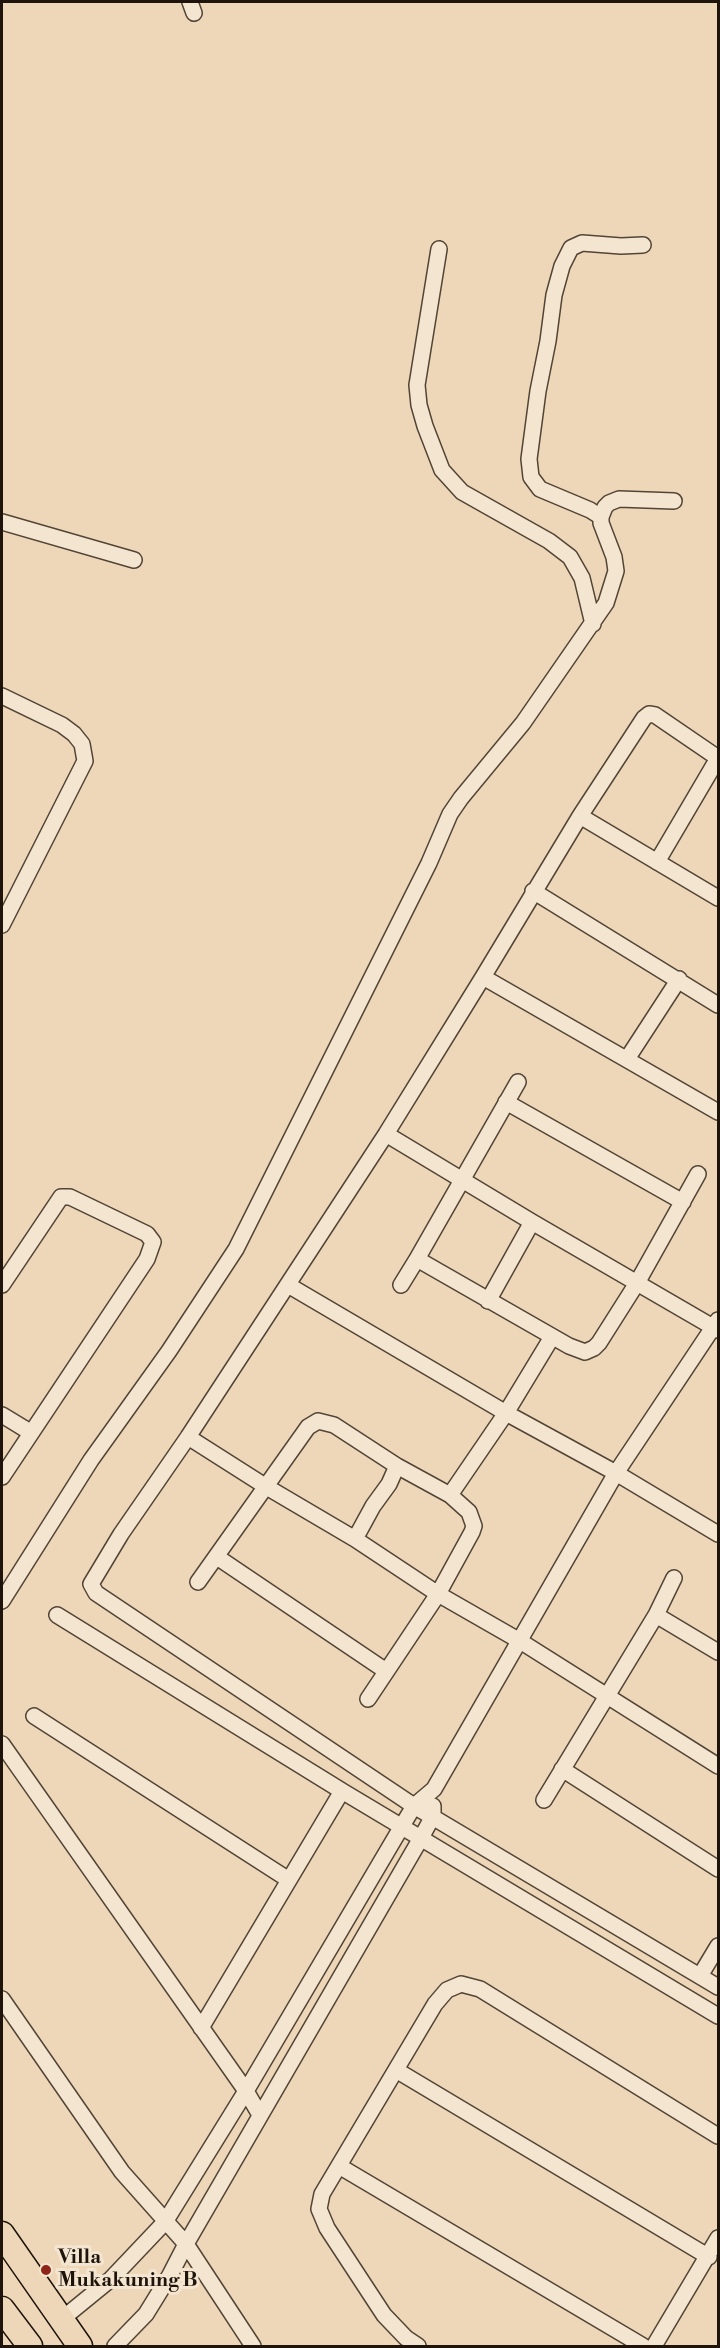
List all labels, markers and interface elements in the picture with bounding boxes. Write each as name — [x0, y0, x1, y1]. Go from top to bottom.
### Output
place label: Villa Mukakuning B — [58, 2246, 198, 2293]
marker: Villa Mukakuning B — [39, 2263, 53, 2277]

